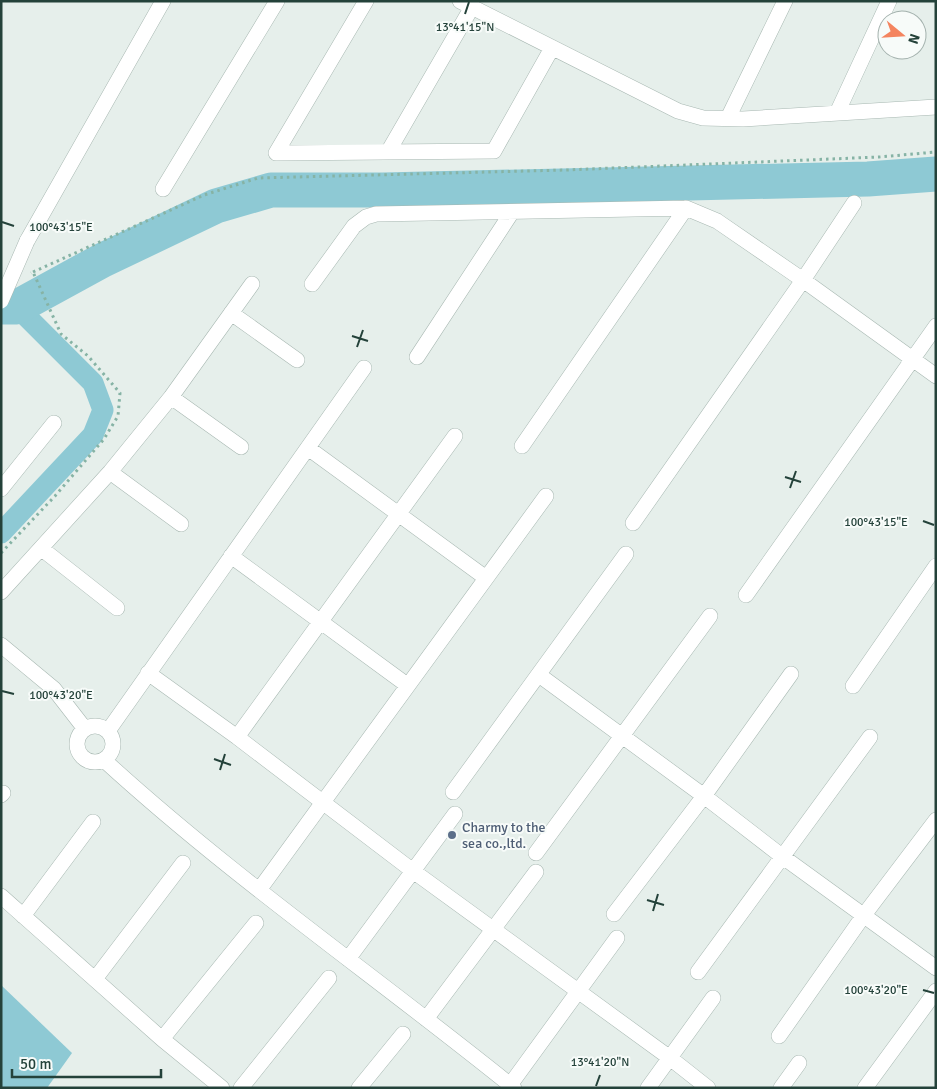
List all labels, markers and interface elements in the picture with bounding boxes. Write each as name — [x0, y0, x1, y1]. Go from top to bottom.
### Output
north arrow — [877, 10, 927, 60]
text: 13°41'15"N — [436, 20, 494, 35]
text: N — [904, 32, 923, 46]
text: 100°43'15"E — [29, 220, 93, 235]
text: 100°43'15"E — [844, 515, 908, 530]
text: 100°43'20"E — [29, 688, 93, 703]
place label: Charmy to the sea co.,ltd. — [462, 819, 546, 852]
marker: Charmy to the sea co.,ltd. — [446, 829, 458, 841]
text: 100°43'20"E — [844, 983, 908, 998]
scale bar — [12, 1046, 161, 1078]
text: 50 m — [20, 1055, 51, 1073]
text: 13°41'20"N — [571, 1055, 629, 1070]

